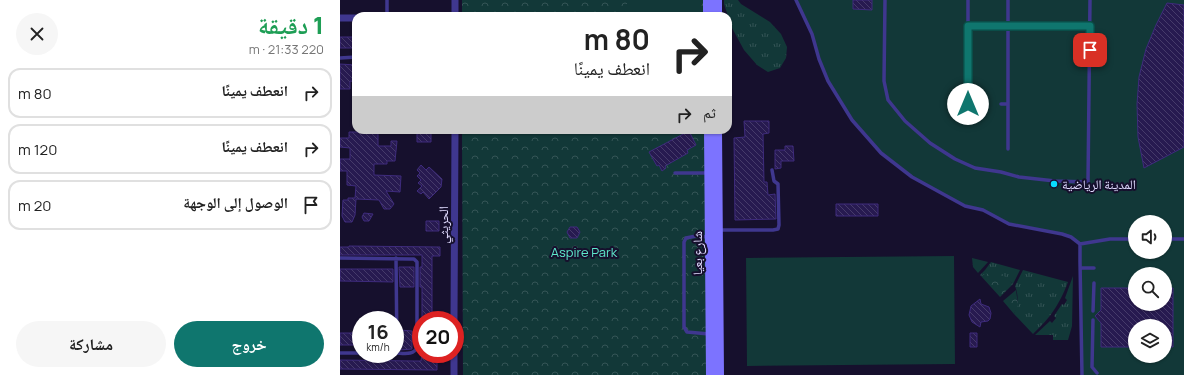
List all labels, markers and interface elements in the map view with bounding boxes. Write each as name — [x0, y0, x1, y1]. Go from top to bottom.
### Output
text: 1 دقيقة — [258, 8, 324, 41]
button: close — [16, 13, 58, 55]
text: 80 m — [584, 20, 650, 58]
icon: right — [664, 28, 716, 80]
pin — [1073, 33, 1107, 67]
icon: arrive — [1079, 39, 1101, 61]
text: 220 m · 21:33 — [249, 40, 324, 58]
text: انعطف يمينًا — [574, 56, 650, 80]
text: انعطف يمينًا — [221, 80, 288, 101]
icon: right — [300, 82, 322, 104]
text: 80 m — [18, 83, 52, 104]
position arrow — [947, 83, 989, 125]
text: ثم — [703, 102, 716, 123]
icon: right — [673, 104, 695, 126]
text: انعطف يمينًا — [221, 136, 288, 157]
icon: right — [300, 138, 322, 160]
text: 120 m — [18, 139, 57, 160]
place label: المدينة الرياضية — [1062, 175, 1136, 193]
marker: المدينة الرياضية — [1049, 179, 1059, 189]
text: الوصول إلى الوجهة — [183, 192, 288, 213]
icon: arrive — [300, 194, 322, 216]
text: 20 m — [18, 195, 51, 216]
street label: الحريثي — [434, 206, 454, 244]
map controls — [1128, 215, 1172, 363]
button: sound — [1128, 215, 1172, 259]
street label: شارع بعيا — [688, 231, 707, 275]
park label: Aspire Park — [551, 243, 618, 261]
button: search — [1128, 267, 1172, 311]
speed limit sign: 20 — [412, 311, 464, 363]
text: 16 — [367, 318, 389, 345]
button: layers — [1128, 319, 1172, 363]
button: مشاركة — [16, 321, 166, 367]
button: خروج — [174, 321, 324, 367]
text: km/h — [366, 340, 390, 354]

